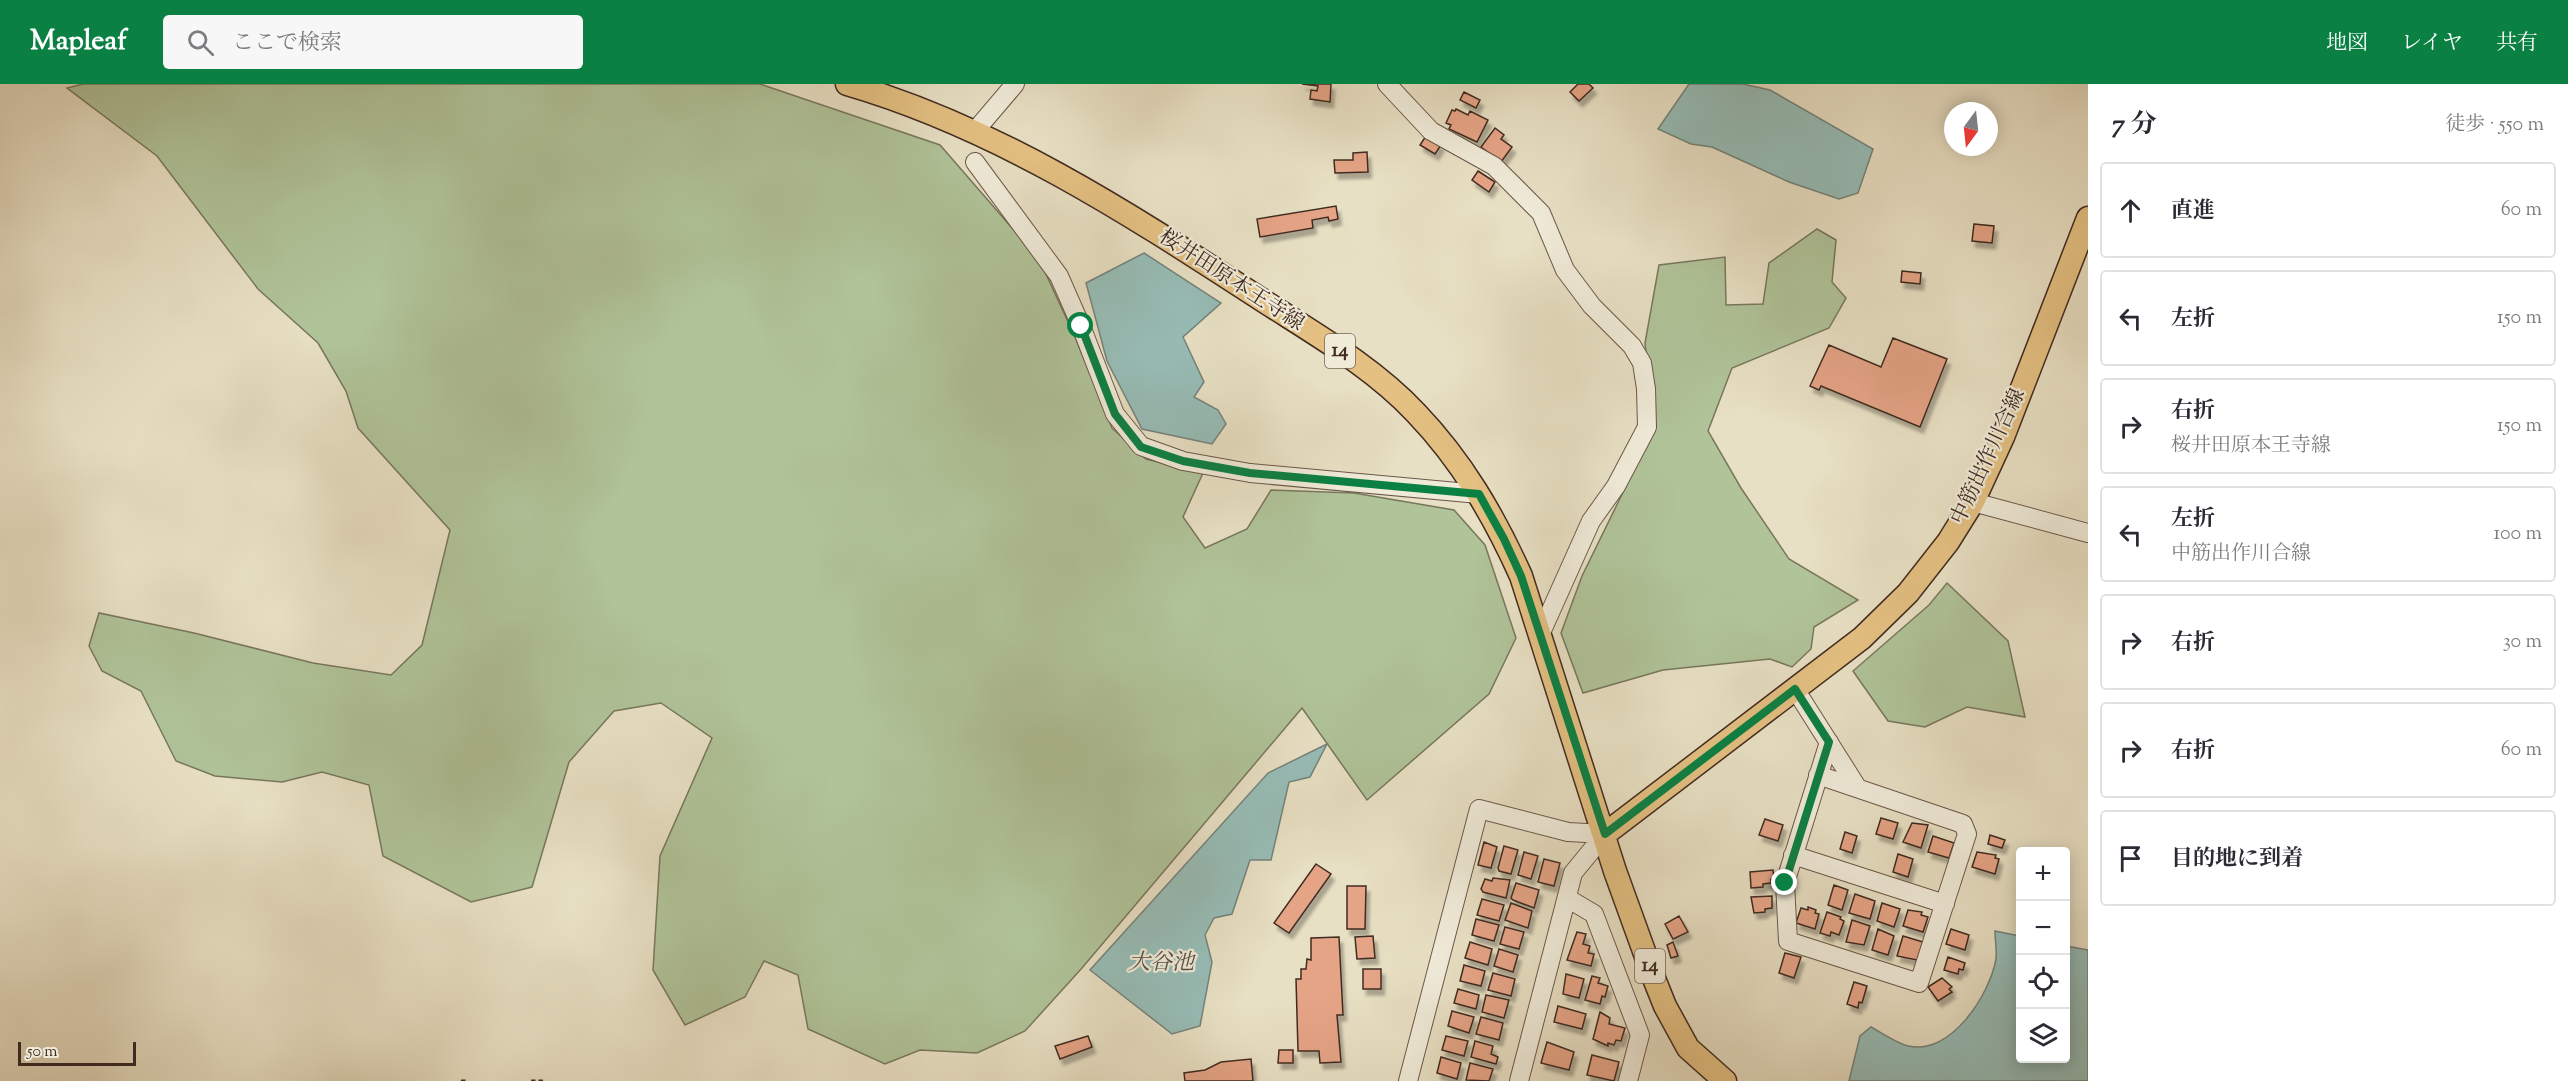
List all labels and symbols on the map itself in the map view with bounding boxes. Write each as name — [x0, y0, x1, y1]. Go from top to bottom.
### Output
north arrow — [1944, 102, 1998, 156]
street label: 桜井田原本王寺線 — [1152, 223, 1310, 339]
route start — [1067, 312, 1093, 338]
road number: 14 — [1325, 334, 1355, 368]
street label: 中筋出作川合線 — [1944, 384, 2034, 530]
route end — [1771, 869, 1797, 895]
water label: 大谷池 — [1128, 948, 1197, 980]
road number: 14 — [1635, 949, 1665, 983]
scale bar — [18, 1039, 136, 1066]

